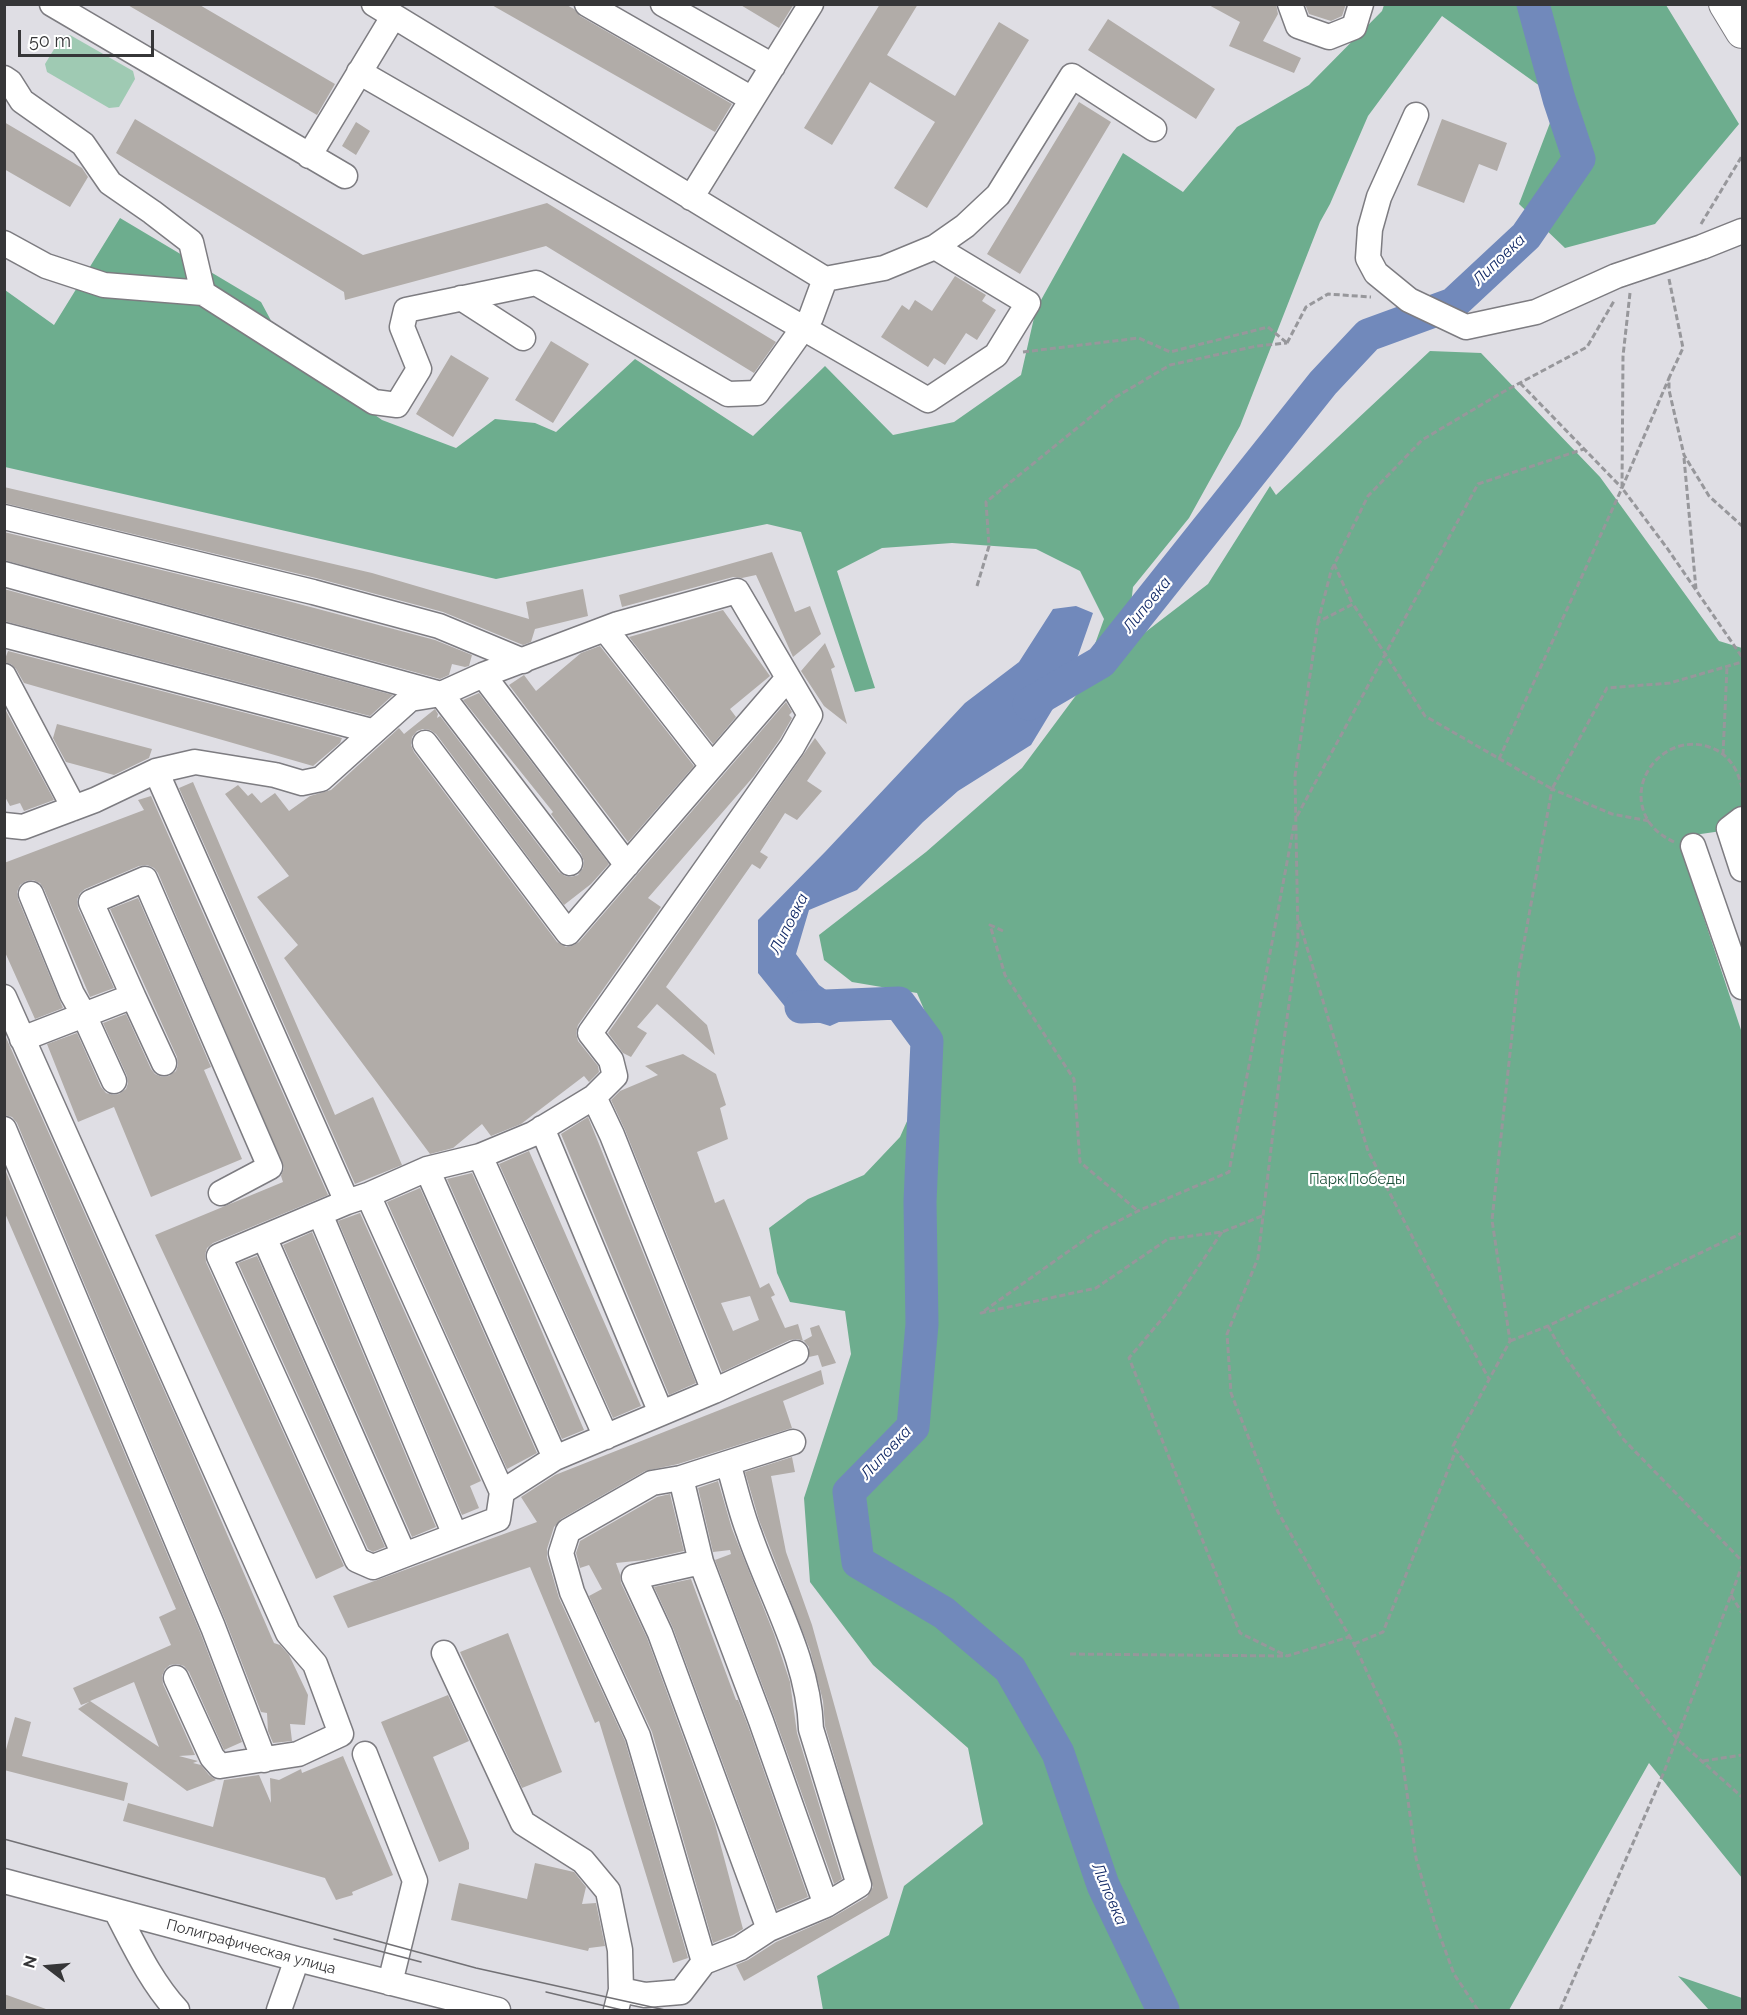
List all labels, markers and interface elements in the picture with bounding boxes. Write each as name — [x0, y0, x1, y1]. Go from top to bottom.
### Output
scale bar — [21, 18, 158, 56]
text: 50 m — [29, 30, 71, 51]
water label: Липовка — [1469, 230, 1529, 290]
water label: Липовка — [1119, 573, 1175, 637]
water label: Липовка — [765, 890, 813, 958]
park label: Парк Победы — [1309, 1170, 1405, 1188]
water label: Липовка — [856, 1422, 916, 1484]
water label: Липовка — [1087, 1860, 1131, 1928]
street label: Полиграфическая улица — [164, 1916, 338, 1978]
north arrow — [18, 1937, 78, 1997]
text: N — [19, 1953, 41, 1970]

